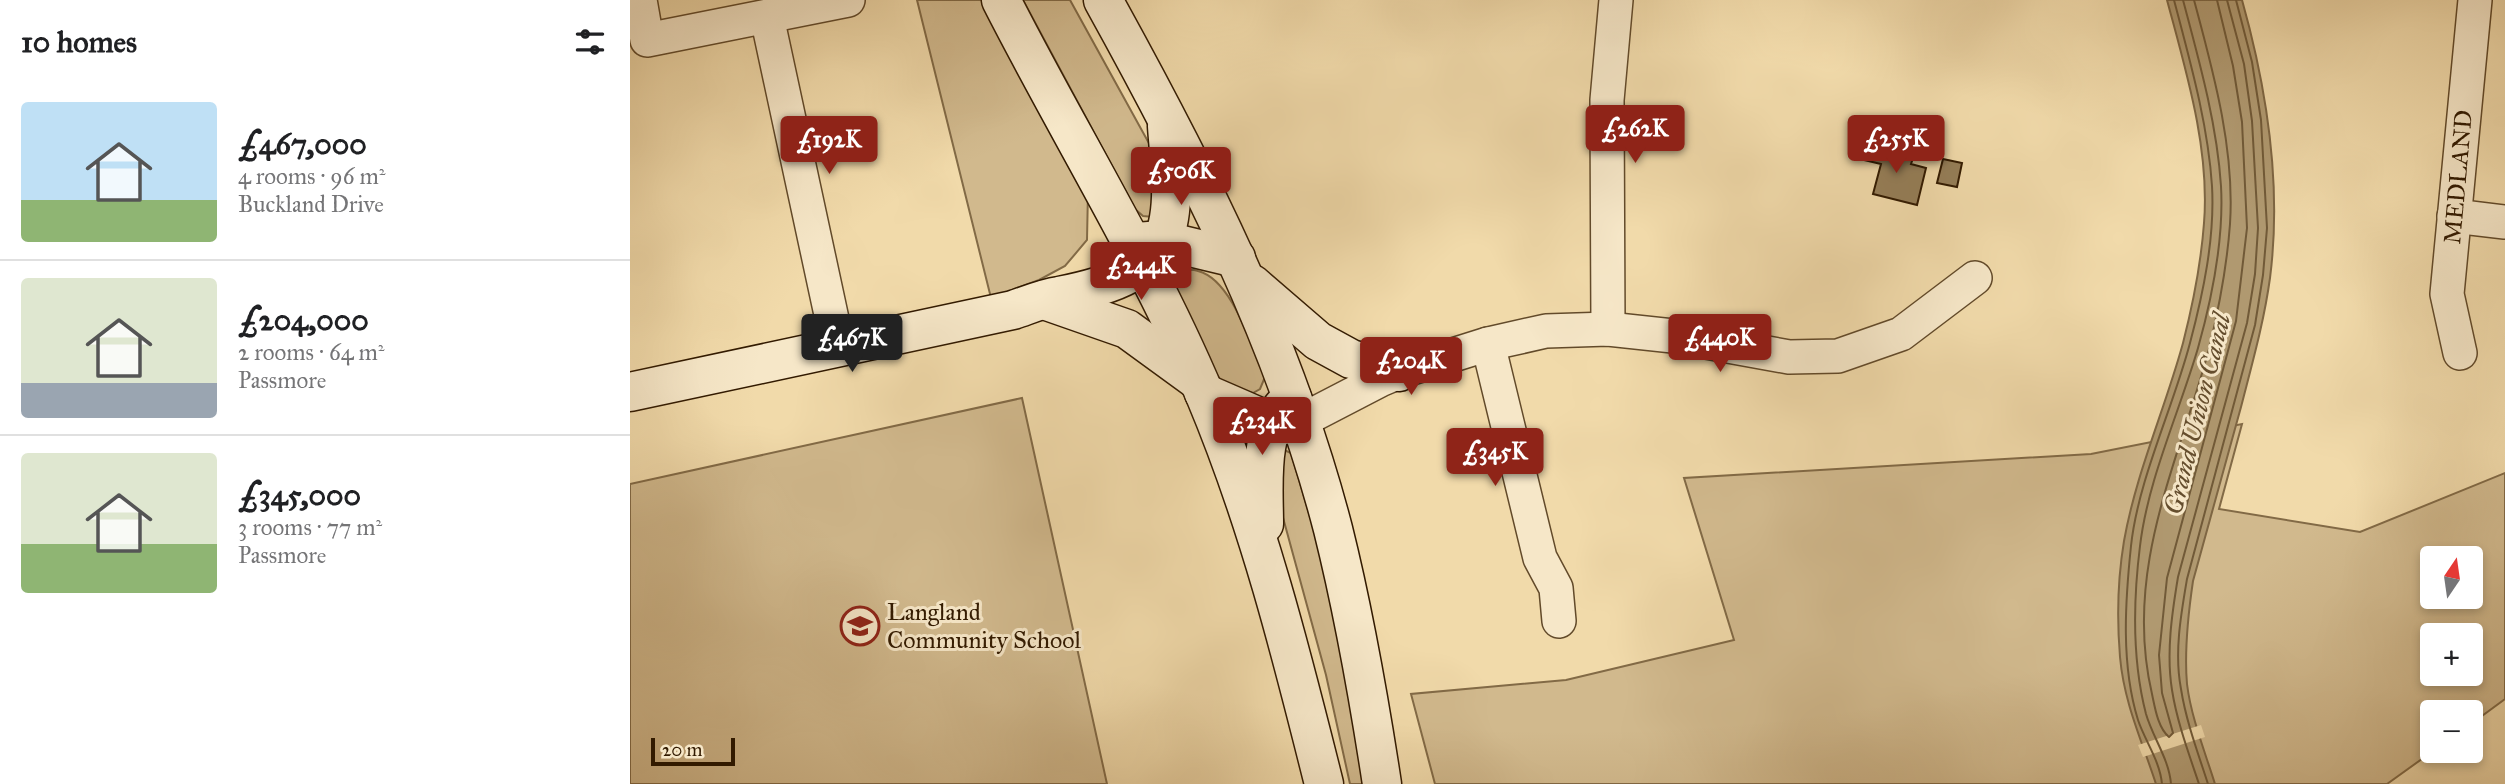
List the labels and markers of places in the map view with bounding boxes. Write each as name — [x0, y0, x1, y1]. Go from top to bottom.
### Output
pin: £262K — [1586, 106, 1684, 165]
pin: £192K — [780, 116, 878, 176]
pin: £255K — [1847, 116, 1945, 175]
pin: £506K — [1132, 148, 1230, 207]
pin: £244K — [1092, 243, 1190, 302]
pin: £467K — [803, 314, 901, 374]
pin: £440K — [1671, 314, 1769, 374]
pin: £204K — [1362, 338, 1460, 397]
pin: £234K — [1213, 398, 1311, 457]
pin: £345K — [1446, 428, 1544, 488]
place label: Langland Community School — [887, 597, 1082, 655]
school or university icon: Langland Community School — [839, 605, 881, 647]

